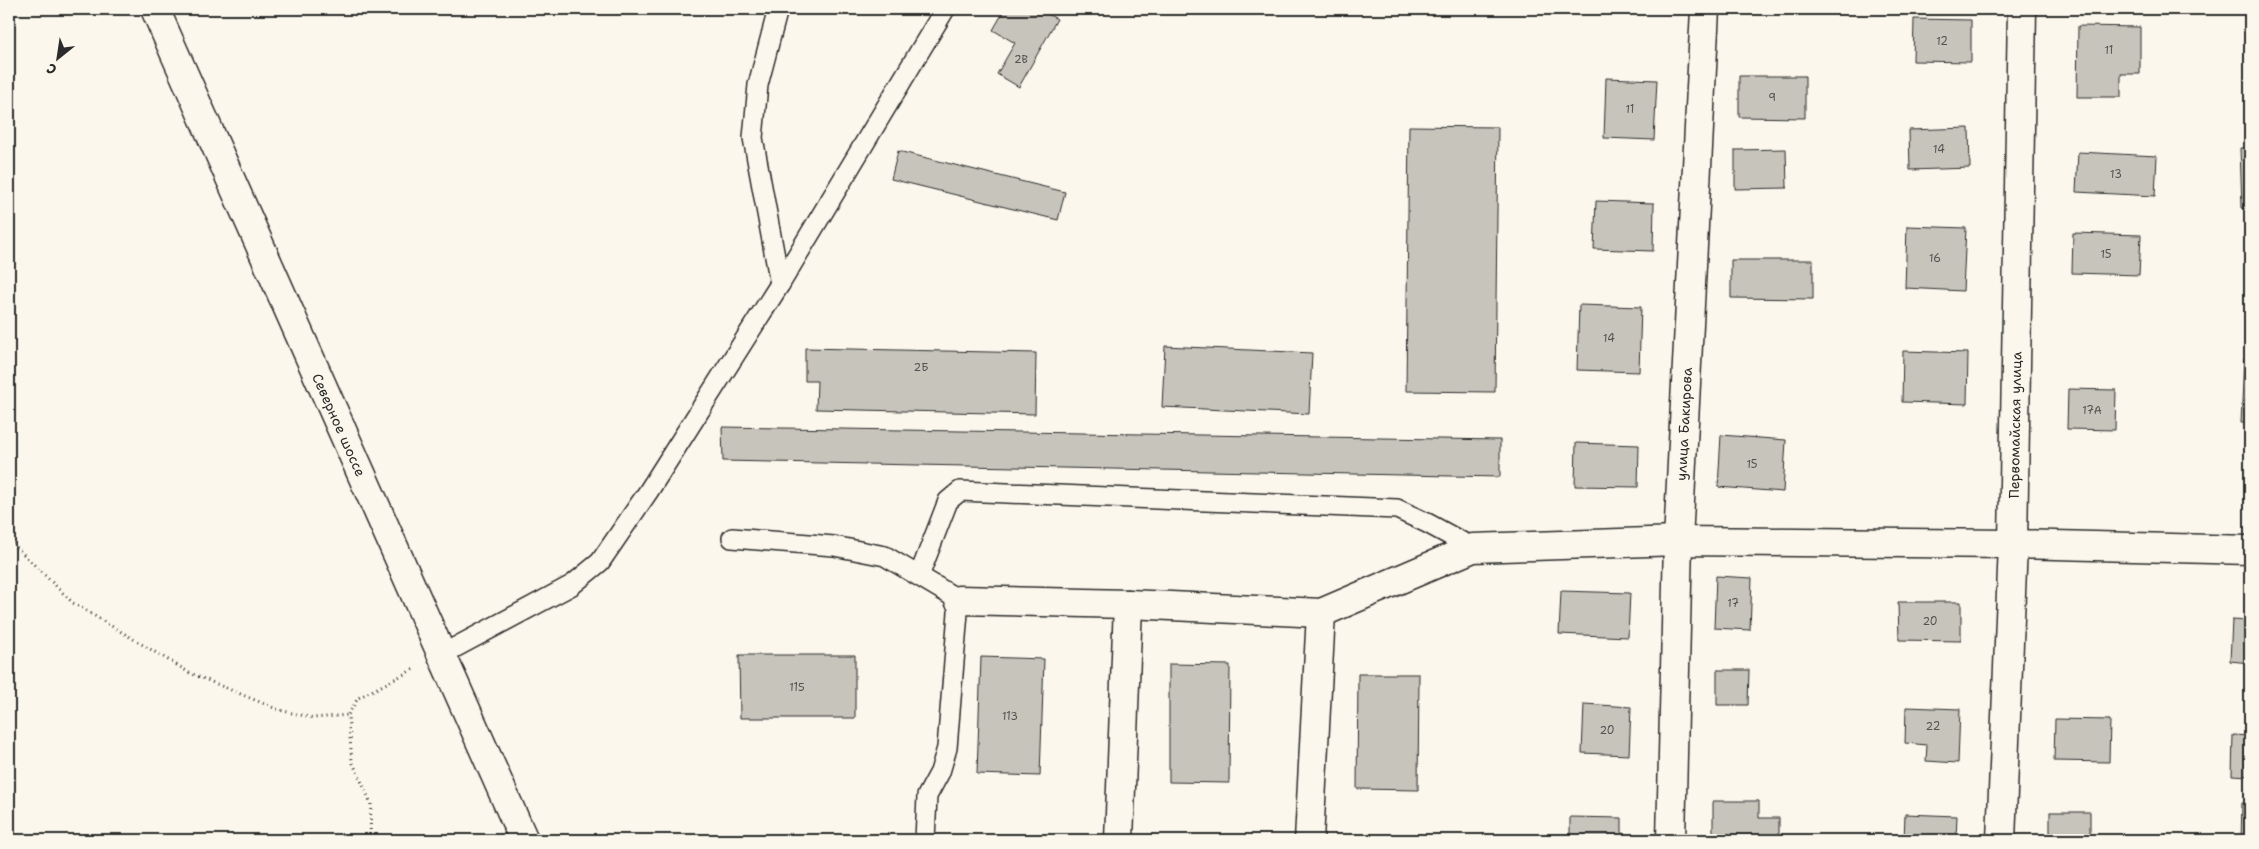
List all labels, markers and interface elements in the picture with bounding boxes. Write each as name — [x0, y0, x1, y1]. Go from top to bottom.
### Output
north arrow — [32, 32, 82, 82]
house number: 12 — [1936, 34, 1948, 49]
house number: 11 — [2105, 43, 2113, 58]
house number: 2В — [1014, 52, 1029, 67]
text: С — [43, 59, 60, 79]
house number: 9 — [1768, 90, 1776, 105]
house number: 11 — [1626, 102, 1634, 117]
house number: 14 — [1933, 142, 1945, 157]
house number: 13 — [2110, 167, 2122, 182]
house number: 15 — [2100, 247, 2112, 262]
house number: 16 — [1929, 251, 1941, 266]
house number: 14 — [1603, 331, 1615, 346]
street label: Первомайская улица — [2005, 351, 2025, 499]
house number: 2Б — [914, 360, 928, 375]
street label: улица Бакирова — [1672, 367, 1696, 481]
street label: Северное шоссе — [308, 371, 370, 479]
house number: 17А — [2082, 403, 2102, 418]
house number: 15 — [1746, 457, 1758, 472]
house number: 17 — [1727, 596, 1739, 611]
house number: 20 — [1922, 614, 1938, 629]
house number: 115 — [789, 680, 805, 695]
house number: 113 — [1002, 709, 1018, 724]
house number: 22 — [1926, 719, 1940, 734]
house number: 20 — [1599, 723, 1615, 738]

